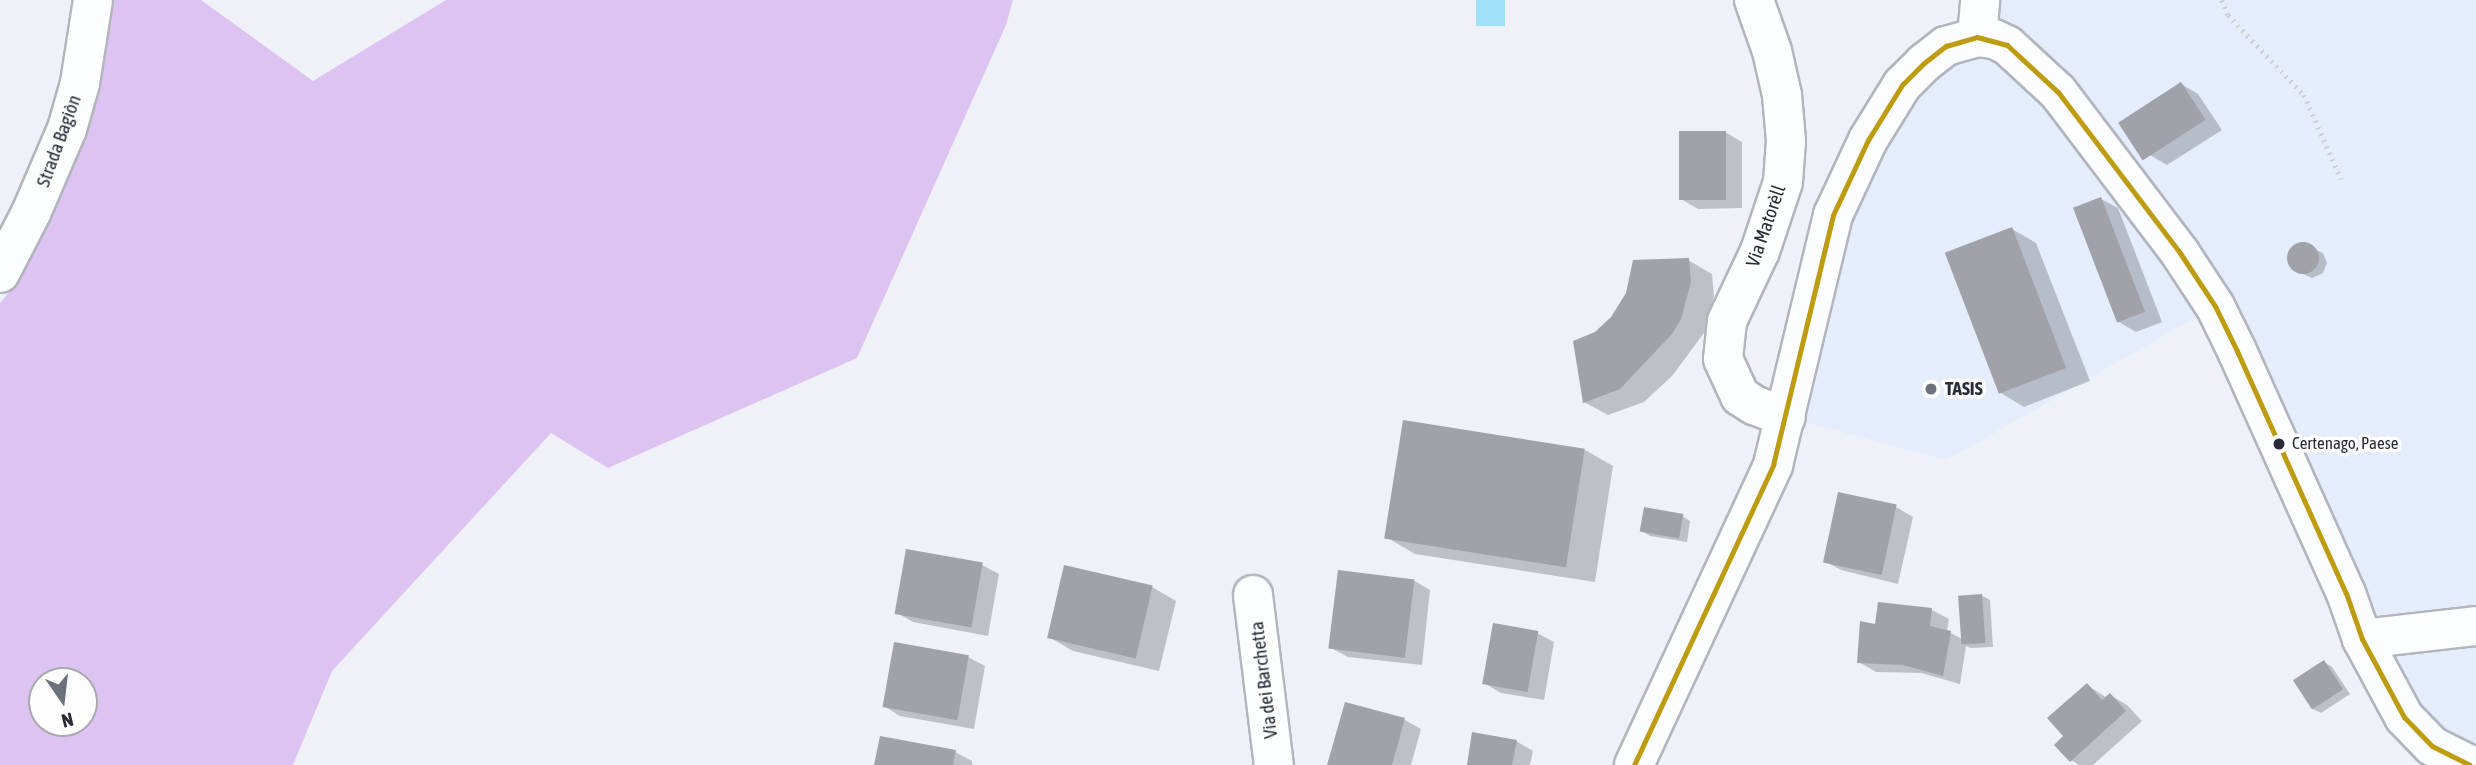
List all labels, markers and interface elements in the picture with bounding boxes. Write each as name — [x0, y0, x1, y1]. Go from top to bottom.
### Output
street label: Strada Bagiòn — [32, 92, 86, 190]
street label: Via Matorèll — [1741, 182, 1791, 270]
place label: TASIS — [1945, 378, 1983, 400]
marker: TASIS — [1923, 381, 1939, 397]
place label: Certenago, Paese — [2292, 434, 2398, 454]
marker: Certenago, Paese — [2272, 437, 2286, 451]
street label: Via dei Barchetta — [1246, 620, 1282, 740]
north arrow — [28, 667, 98, 737]
text: N — [59, 708, 76, 732]

